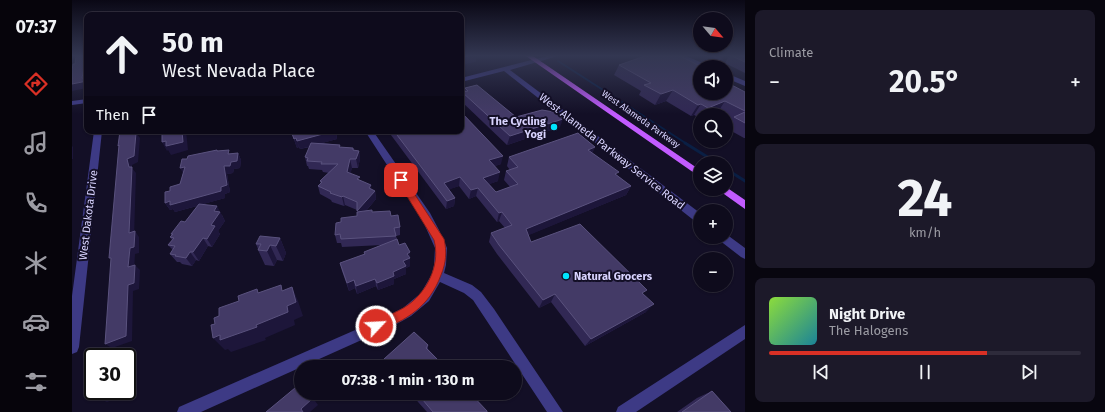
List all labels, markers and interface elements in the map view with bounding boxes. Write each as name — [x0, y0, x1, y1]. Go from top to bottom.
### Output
north arrow — [693, 12, 733, 52]
map controls — [693, 12, 733, 292]
text: 07:37 — [16, 16, 56, 38]
text: 50 m — [162, 26, 224, 59]
icon: ahead — [96, 28, 148, 80]
text: Climate — [769, 45, 813, 60]
text: West Nevada Place — [162, 60, 315, 82]
button: sound — [693, 60, 733, 100]
text: 20.5° — [889, 64, 961, 100]
text: − — [769, 69, 780, 96]
text: + — [1070, 69, 1081, 96]
icon: directions — [22, 70, 50, 98]
street label: West Alameda Parkway — [600, 88, 683, 150]
street label: West Alameda Parkway Service Road — [536, 91, 687, 212]
icon: arrive — [138, 104, 160, 126]
text: Then — [96, 106, 130, 124]
button: search — [693, 108, 733, 148]
place label: The Cycling Yogi — [490, 115, 547, 141]
marker: The Cycling Yogi — [549, 122, 559, 132]
icon: music — [22, 129, 50, 157]
button: layers — [693, 156, 733, 196]
pin — [384, 163, 418, 197]
text: 24 — [898, 167, 952, 230]
street label: West Dakota Drive — [77, 169, 100, 261]
icon: arrive — [390, 169, 412, 191]
icon: phone — [22, 189, 50, 217]
button: + — [693, 204, 733, 244]
text: km/h — [909, 225, 941, 240]
icon: climate — [22, 249, 50, 277]
button: − — [693, 252, 733, 292]
place label: Natural Grocers — [574, 270, 653, 283]
marker: Natural Grocers — [561, 271, 571, 281]
position arrow — [355, 305, 397, 347]
text: Night Drive — [829, 305, 905, 323]
icon: car — [22, 308, 50, 336]
text: The Halogens — [829, 323, 908, 338]
speed limit sign: 30 — [84, 348, 136, 400]
icon: previous — [810, 361, 832, 383]
icon: pause — [914, 361, 936, 383]
icon: next — [1018, 361, 1040, 383]
icon: filters — [22, 368, 50, 396]
text: 07:38 · 1 min · 130 m — [341, 371, 475, 389]

